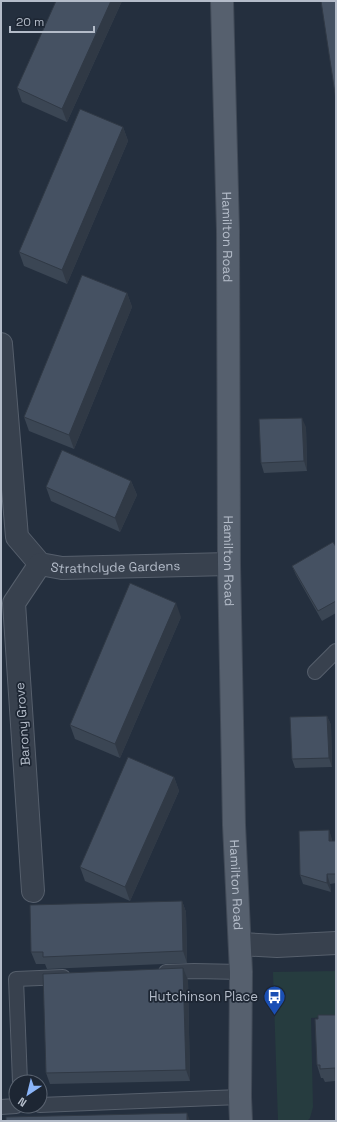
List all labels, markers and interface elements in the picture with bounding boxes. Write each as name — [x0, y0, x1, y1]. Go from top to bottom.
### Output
scale bar — [10, 8, 94, 34]
text: 20 m — [16, 14, 44, 30]
street label: Hamilton Road — [218, 191, 236, 282]
street label: Hamilton Road — [220, 516, 238, 606]
street label: Strathclyde Gardens — [49, 557, 181, 577]
street label: Barony Grove — [11, 682, 34, 766]
street label: Hamilton Road — [226, 839, 247, 931]
bus stop icon: Hutchinson Place — [261, 983, 287, 1016]
place label: Hutchinson Place — [149, 988, 258, 1005]
north arrow — [8, 1074, 48, 1114]
text: N — [15, 1094, 29, 1110]

